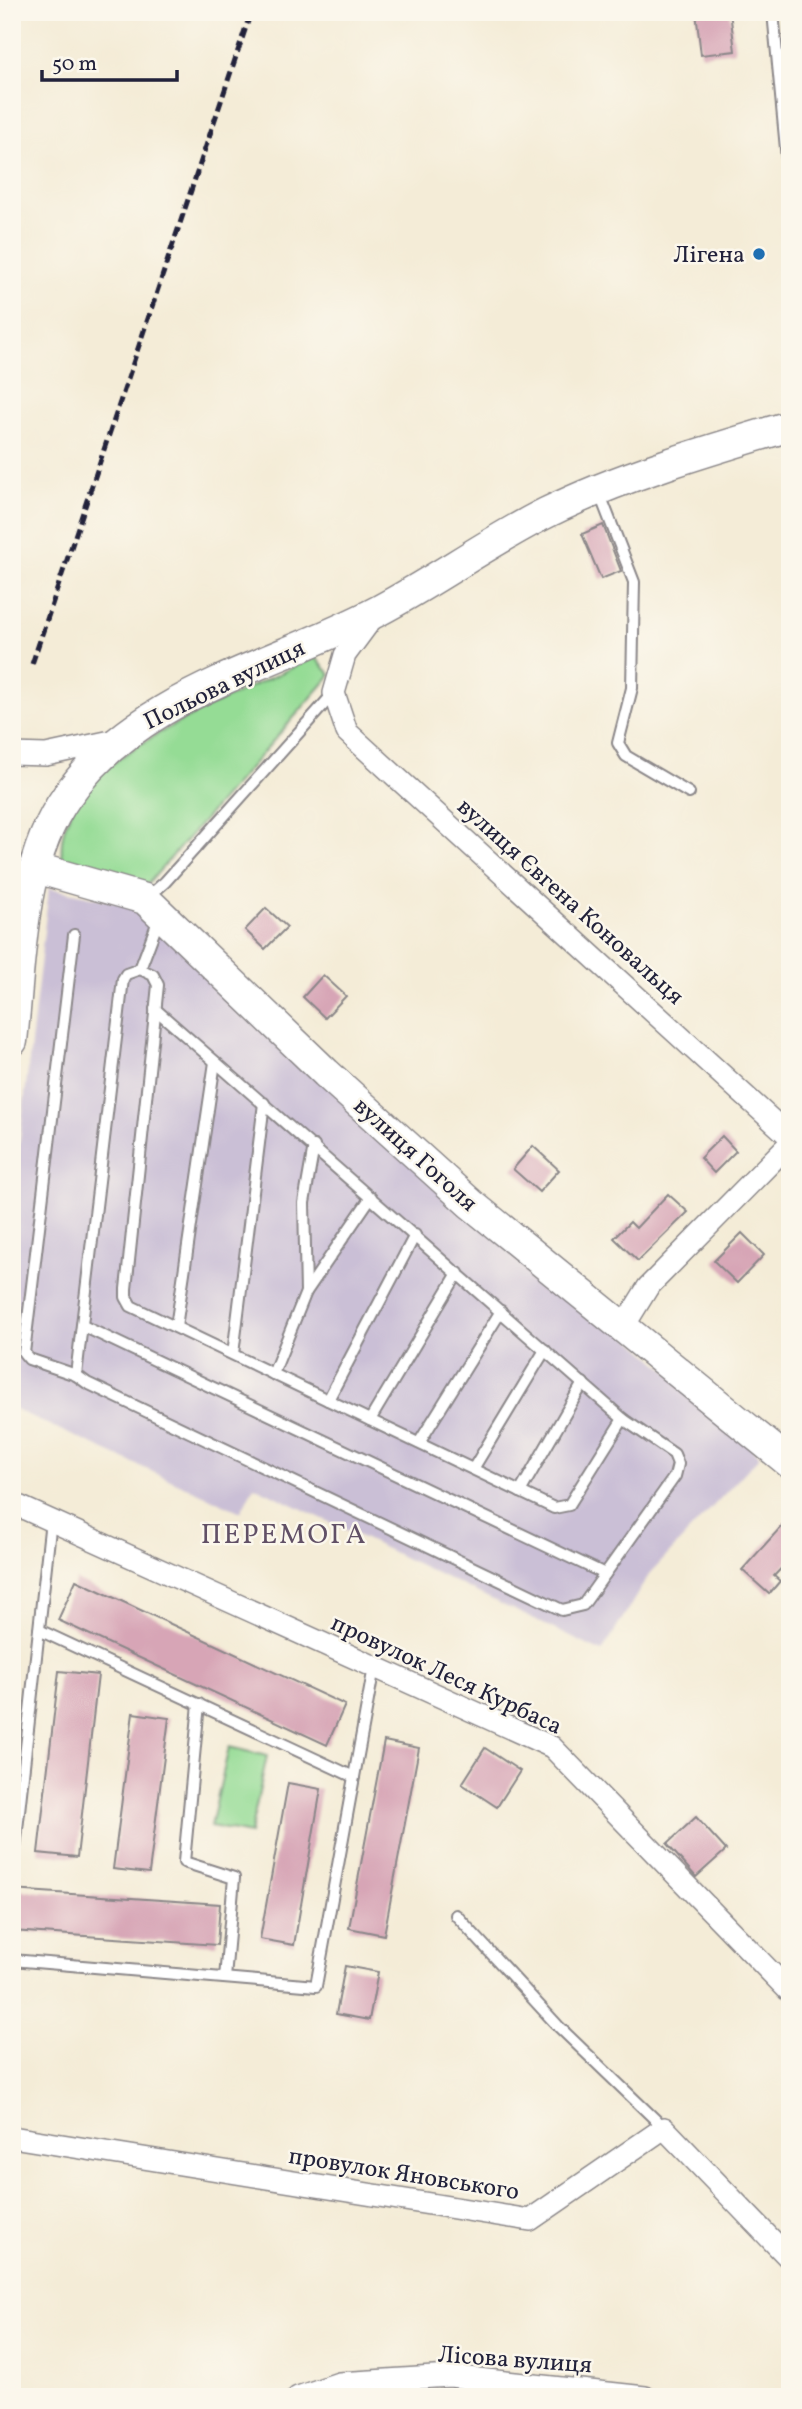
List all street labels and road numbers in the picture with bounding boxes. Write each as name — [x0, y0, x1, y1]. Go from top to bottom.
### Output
street label: Польова вулиця — [139, 632, 311, 740]
street label: вулиця Євгена Коновальця — [449, 791, 691, 1014]
street label: вулиця Гоголя — [345, 1090, 484, 1221]
street label: провулок Леся Курбаса — [325, 1607, 567, 1744]
street label: провулок Яновського — [286, 2140, 521, 2210]
street label: Лісова вулиця — [437, 2339, 593, 2383]

